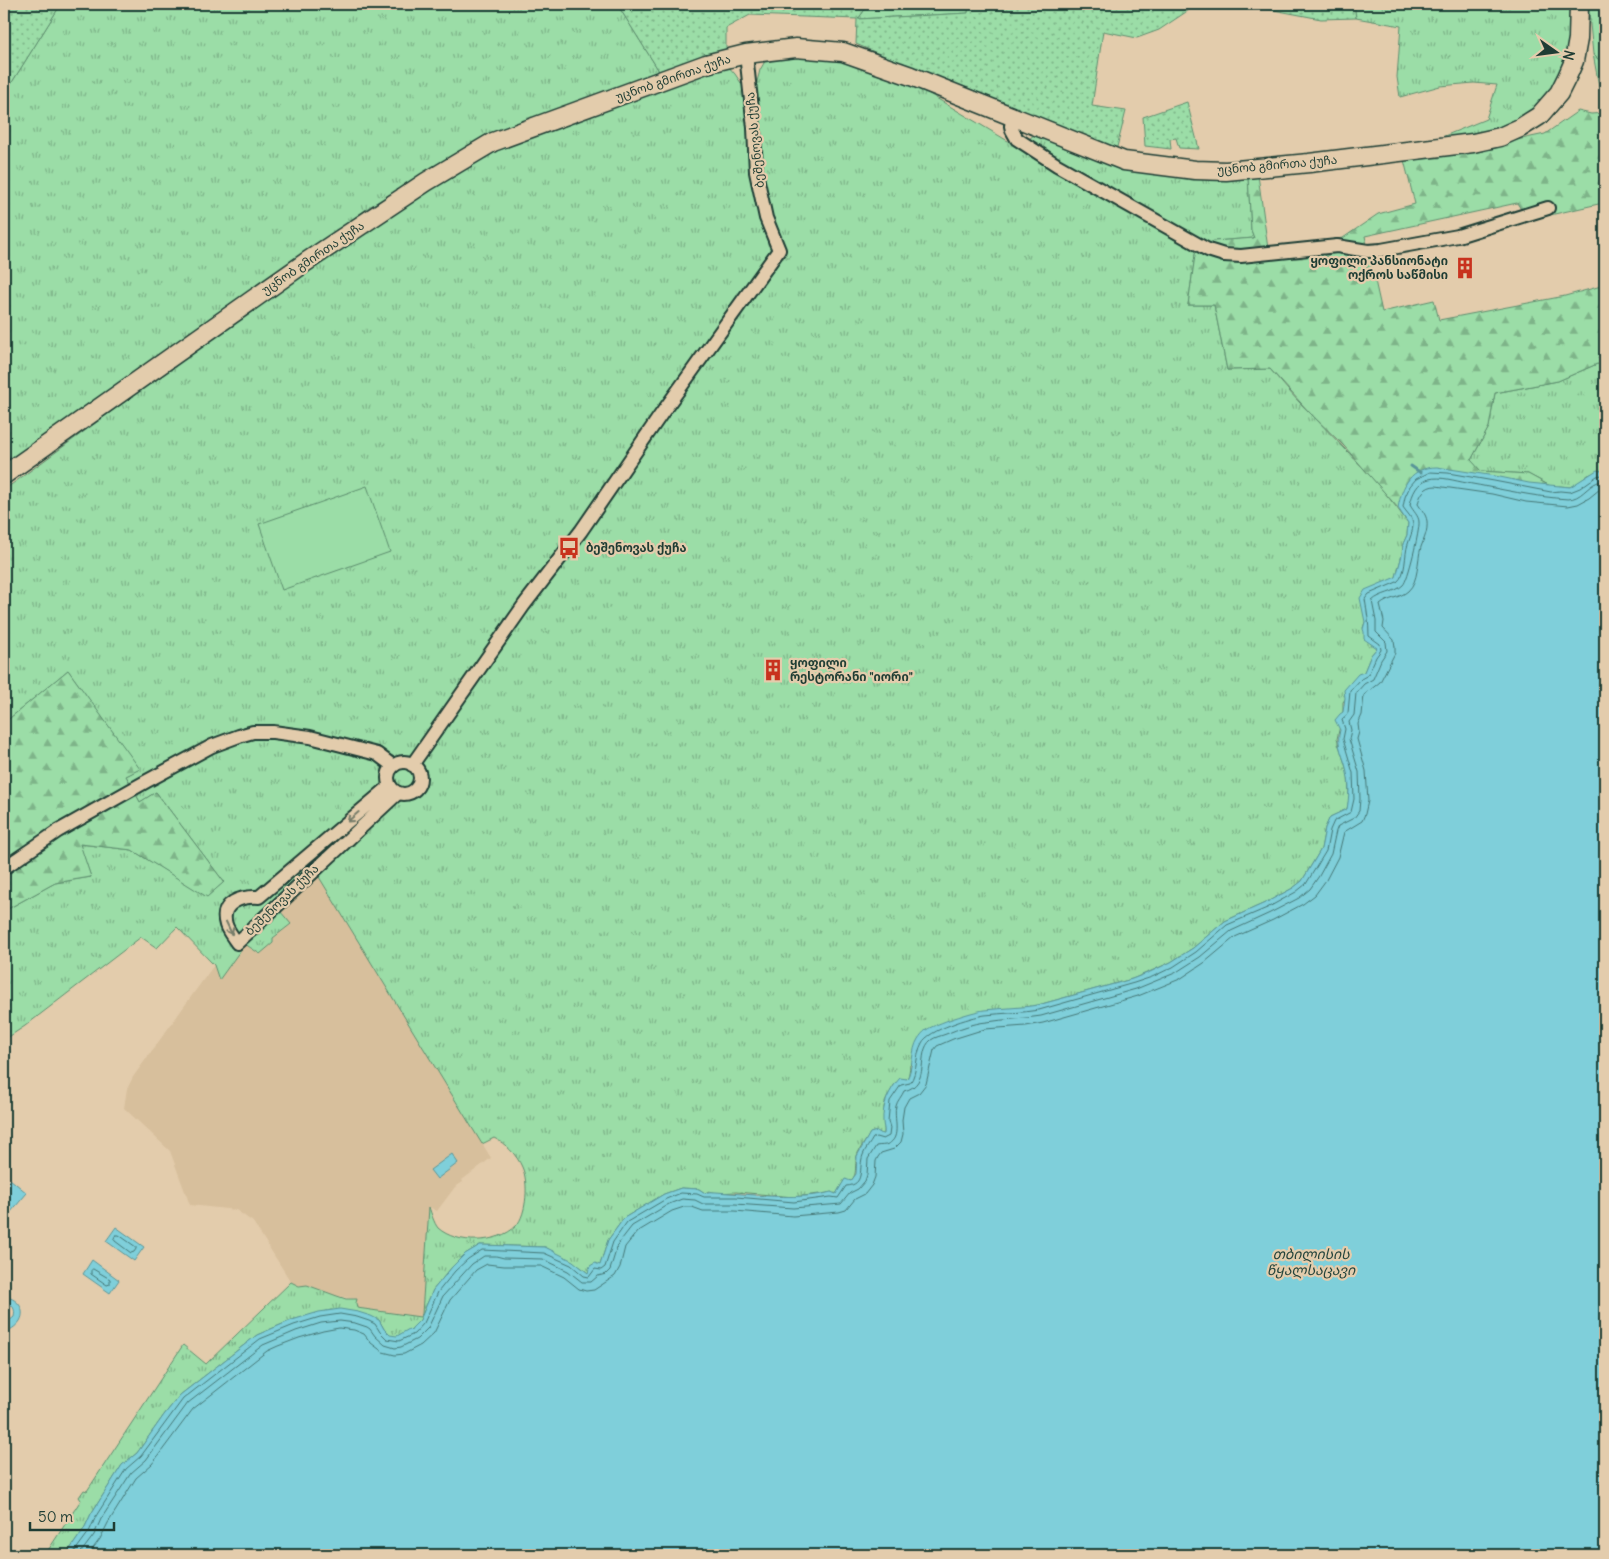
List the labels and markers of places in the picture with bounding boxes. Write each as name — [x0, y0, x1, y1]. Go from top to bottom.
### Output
place label: ყოფილი პანსიონატი ოქროს საწმისი — [1310, 253, 1448, 282]
building icon: ყოფილი პანსიონატი ოქროს საწმისი — [1452, 255, 1478, 281]
bus stop icon: ბეშენოვას ქუჩა — [556, 535, 582, 561]
place label: ბეშენოვას ქუჩა — [586, 540, 686, 555]
place label: ყოფილი რესტორანი "იორი" — [790, 655, 913, 684]
building icon: ყოფილი რესტორანი "იორი" — [760, 657, 786, 683]

